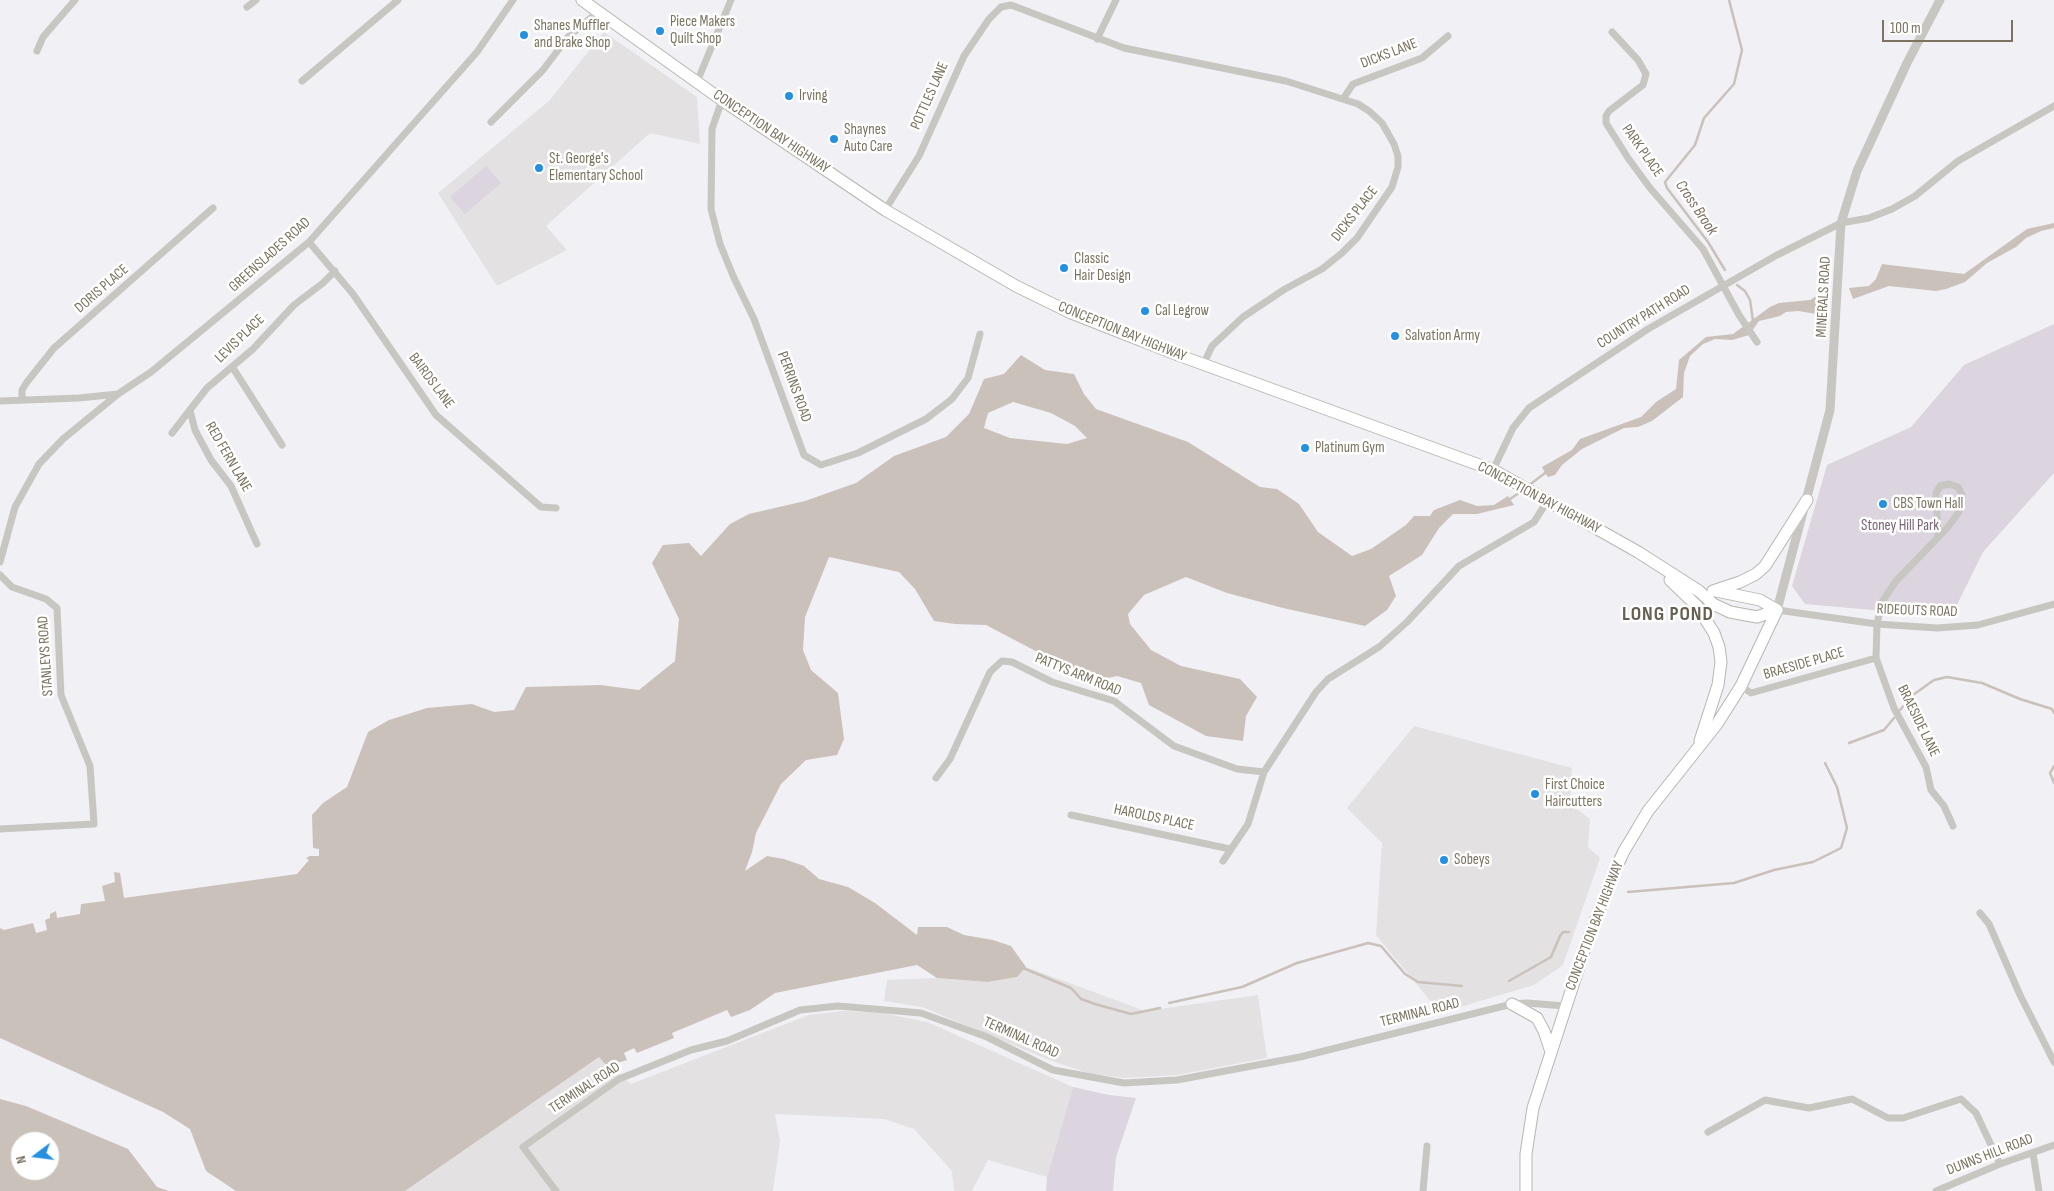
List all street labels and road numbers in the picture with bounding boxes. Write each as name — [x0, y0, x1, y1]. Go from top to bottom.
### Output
street label: DICKS LANE — [1358, 35, 1420, 73]
street label: POTTLES LANE — [907, 59, 953, 133]
street label: CONCEPTION BAY HIGHWAY — [709, 86, 833, 178]
street label: PARK PLACE — [1617, 121, 1667, 181]
street label: DICKS PLACE — [1328, 183, 1382, 245]
street label: GREENSLADES ROAD — [226, 214, 314, 296]
street label: MINERALS ROAD — [1813, 256, 1835, 338]
street label: DORIS PLACE — [71, 261, 133, 317]
street label: COUNTRY PATH ROAD — [1594, 281, 1694, 353]
street label: CONCEPTION BAY HIGHWAY — [1055, 298, 1189, 366]
street label: LEVIS PLACE — [211, 311, 269, 367]
street label: PERRINS ROAD — [773, 349, 815, 425]
street label: BAIRDS LANE — [404, 350, 458, 412]
street label: RED FERN LANE — [201, 419, 255, 495]
street label: CONCEPTION BAY HIGHWAY — [1474, 458, 1604, 538]
street label: RIDEOUTS ROAD — [1876, 601, 1958, 621]
street label: STANLEYS ROAD — [34, 615, 58, 697]
street label: BRAESIDE PLACE — [1761, 644, 1847, 684]
street label: PATTYS ARM ROAD — [1032, 650, 1124, 700]
street label: BRAESIDE LANE — [1893, 682, 1943, 760]
street label: HAROLDS PLACE — [1112, 801, 1196, 835]
street label: CONCEPTION BAY HIGHWAY — [1562, 859, 1628, 993]
street label: TERMINAL ROAD — [1378, 994, 1462, 1032]
street label: TERMINAL ROAD — [980, 1013, 1062, 1063]
street label: TERMINAL ROAD — [546, 1058, 624, 1118]
street label: DUNNS HILL ROAD — [1944, 1130, 2036, 1180]

